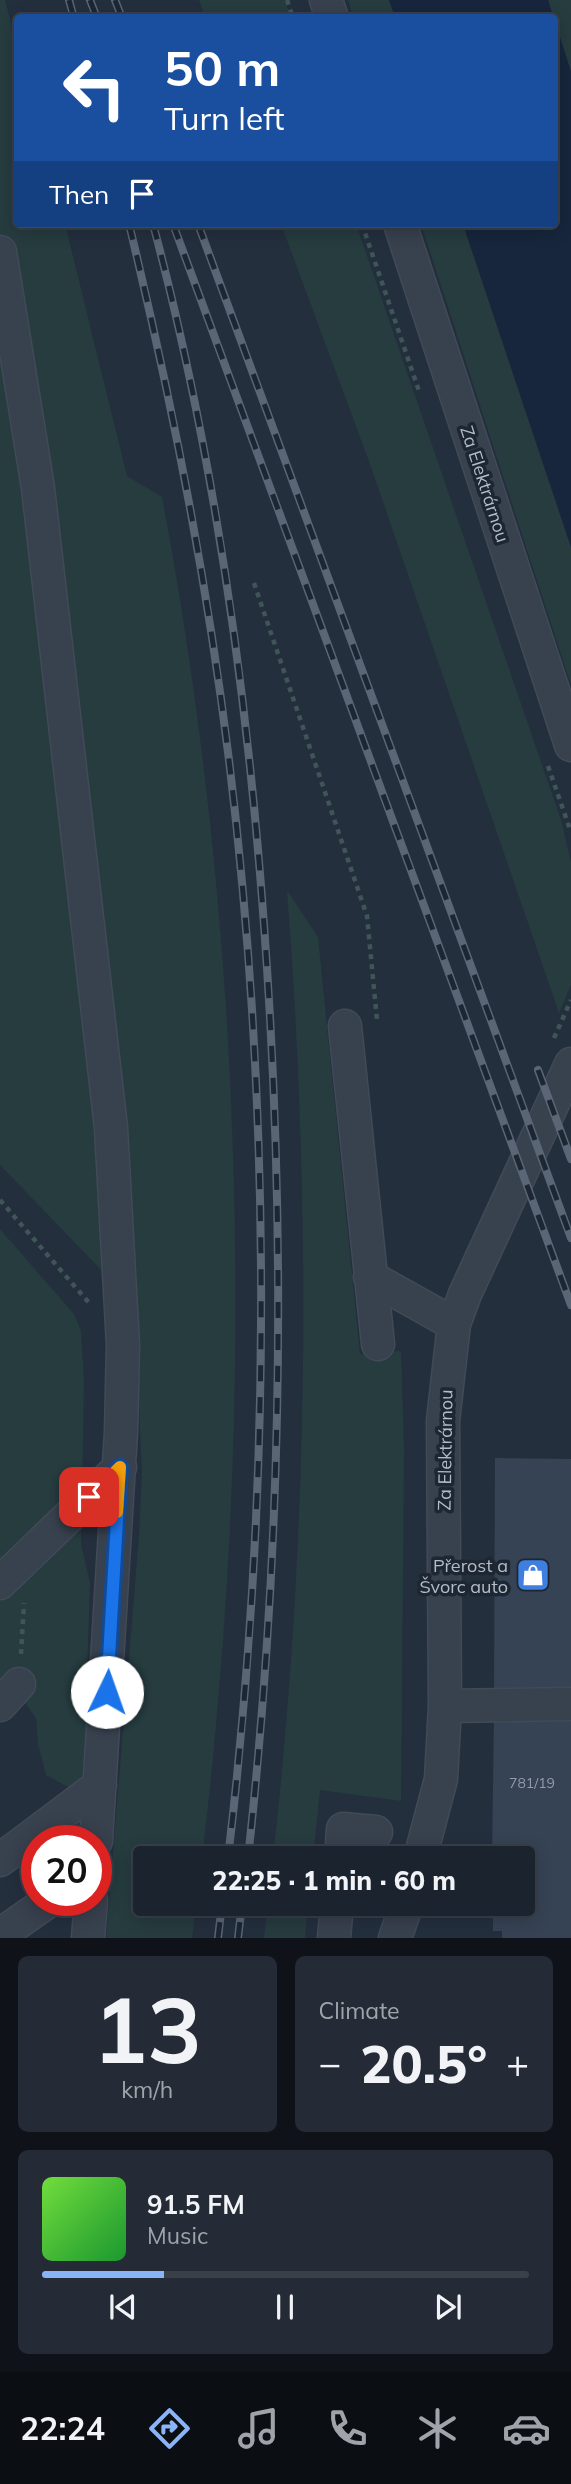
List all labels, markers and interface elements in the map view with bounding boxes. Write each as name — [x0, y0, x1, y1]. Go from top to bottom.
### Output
text: 50 m — [164, 37, 280, 98]
icon: left — [49, 42, 140, 133]
text: Turn left — [164, 98, 284, 138]
icon: arrive — [123, 175, 161, 213]
text: Then — [49, 178, 109, 211]
street label: Za Elektrárnou — [455, 423, 515, 545]
street label: Za Elektrárnou — [432, 1389, 458, 1511]
pin — [59, 1467, 119, 1527]
icon: arrive — [70, 1478, 108, 1516]
place label: Přerost a Švorc auto — [419, 1554, 508, 1598]
shop icon: Přerost a Švorc auto — [514, 1556, 552, 1594]
position arrow — [70, 1655, 144, 1729]
house number: 781/19 — [509, 1774, 555, 1792]
speed limit sign: 20 — [21, 1825, 112, 1916]
text: 22:25 · 1 min · 60 m — [212, 1864, 456, 1897]
text: 13 — [93, 1972, 202, 2086]
text: Climate — [319, 1996, 400, 2025]
text: 20.5° — [360, 2031, 487, 2096]
text: − — [319, 2039, 341, 2087]
text: + — [506, 2039, 529, 2087]
text: km/h — [121, 2075, 173, 2104]
text: 91.5 FM — [147, 2188, 245, 2221]
text: Music — [147, 2221, 208, 2250]
icon: previous — [104, 2288, 142, 2326]
icon: pause — [266, 2288, 304, 2326]
icon: next — [429, 2288, 467, 2326]
icon: directions — [145, 2404, 194, 2453]
icon: music — [234, 2404, 283, 2453]
icon: phone — [323, 2404, 372, 2453]
icon: climate — [413, 2404, 462, 2453]
icon: car — [502, 2404, 551, 2453]
text: 22:24 — [20, 2408, 105, 2448]

